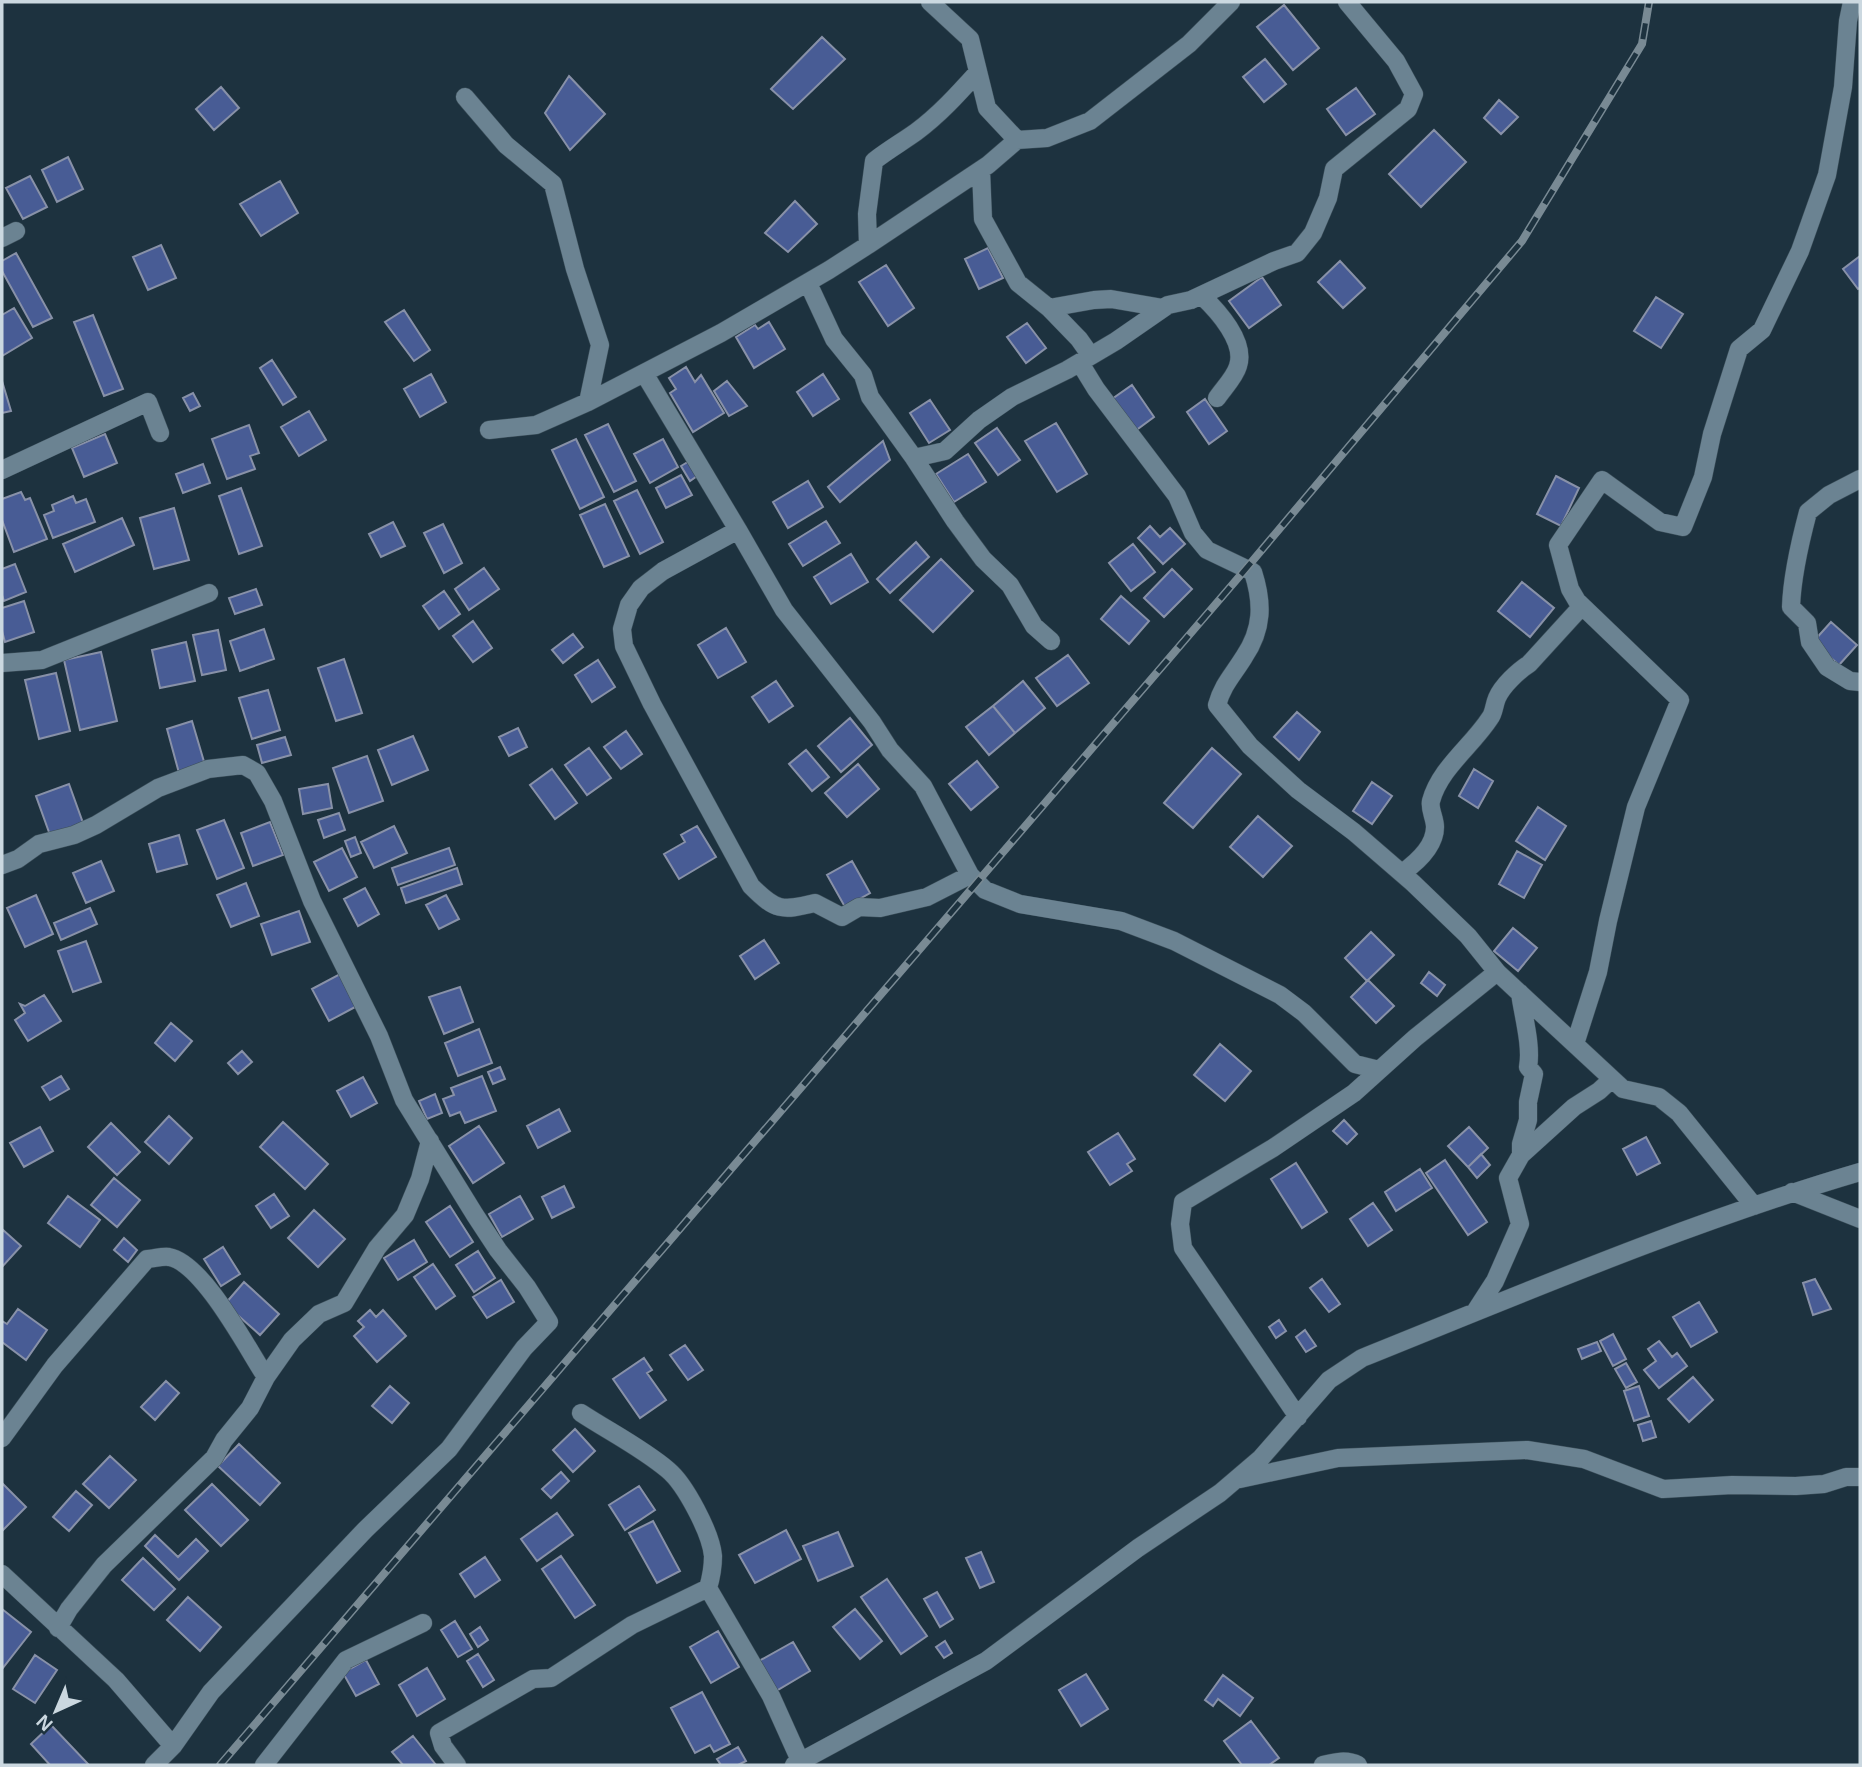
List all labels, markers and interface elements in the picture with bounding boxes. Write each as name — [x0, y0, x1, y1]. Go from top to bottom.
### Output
north arrow — [21, 1676, 91, 1746]
text: N — [32, 1711, 57, 1735]

